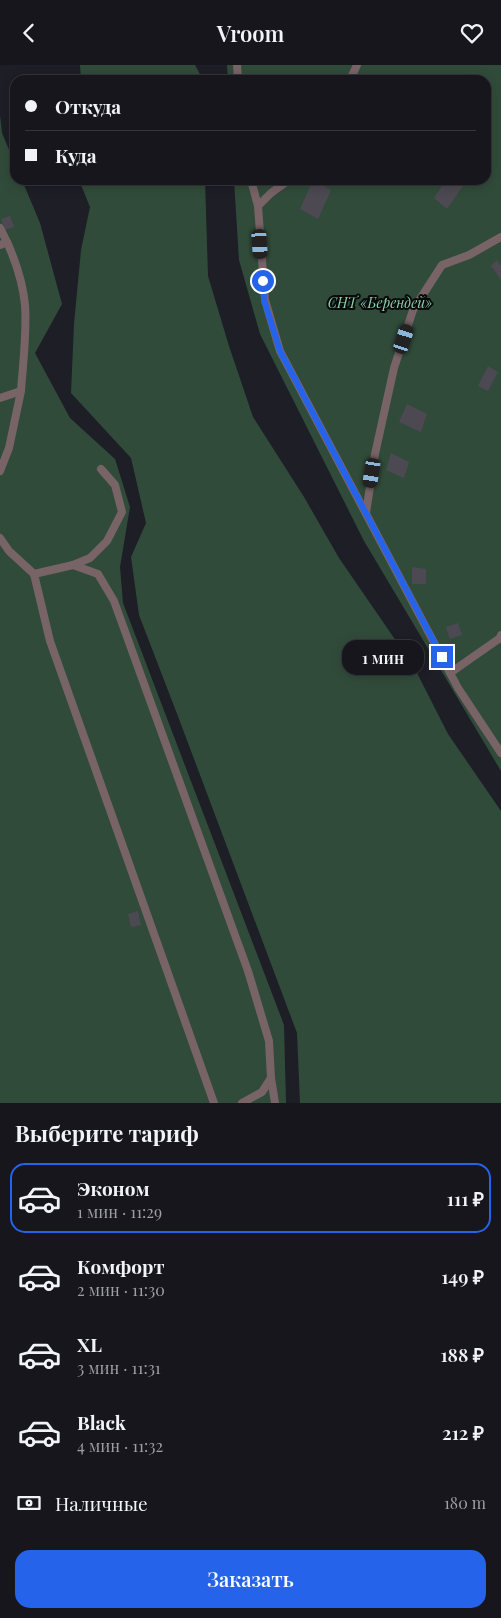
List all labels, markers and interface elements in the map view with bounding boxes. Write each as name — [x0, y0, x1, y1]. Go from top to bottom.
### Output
text: Vroom — [217, 18, 284, 48]
icon: back — [15, 19, 43, 47]
icon: heart — [458, 19, 486, 47]
text: Откуда — [55, 93, 121, 119]
text: Куда — [55, 142, 97, 168]
car — [251, 229, 268, 259]
route start — [252, 270, 274, 292]
park label: СНТ «Берендей» — [328, 293, 432, 312]
car — [392, 322, 415, 356]
car — [362, 457, 381, 489]
callout: 1 мин — [342, 639, 424, 675]
route end — [431, 646, 453, 668]
text: 1 мин — [362, 647, 404, 668]
text: Выберите тариф — [15, 1118, 199, 1148]
text: Эконом — [77, 1175, 150, 1201]
icon: car — [17, 1176, 62, 1221]
text: 111 ₽ — [447, 1185, 484, 1211]
text: 1 мин · 11:29 — [77, 1201, 162, 1222]
text: Комфорт — [77, 1253, 165, 1279]
icon: car — [17, 1254, 62, 1299]
text: 149 ₽ — [441, 1263, 484, 1289]
text: 2 мин · 11:30 — [77, 1279, 165, 1300]
text: XL — [77, 1331, 102, 1357]
icon: car — [17, 1332, 62, 1377]
text: 188 ₽ — [440, 1341, 484, 1367]
text: 3 мин · 11:31 — [77, 1357, 161, 1378]
text: Black — [77, 1409, 126, 1435]
icon: car — [17, 1410, 62, 1455]
text: 212 ₽ — [442, 1419, 484, 1445]
text: 4 мин · 11:32 — [77, 1435, 163, 1456]
icon: cash — [15, 1489, 43, 1517]
text: Наличные — [55, 1490, 148, 1516]
text: 180 m — [444, 1492, 486, 1513]
button: Заказать — [15, 1550, 486, 1608]

